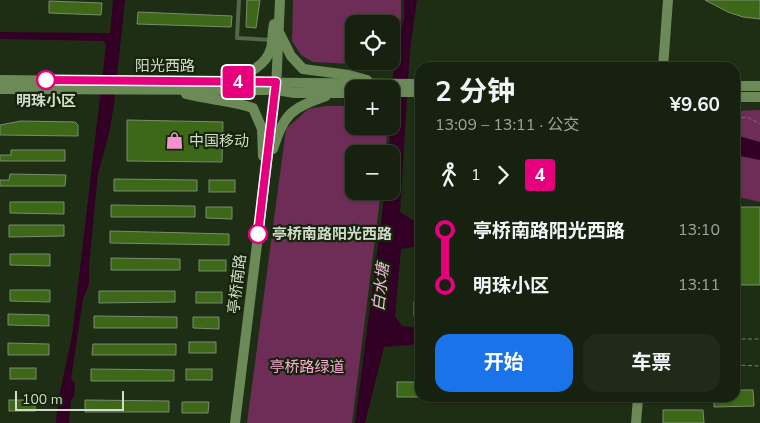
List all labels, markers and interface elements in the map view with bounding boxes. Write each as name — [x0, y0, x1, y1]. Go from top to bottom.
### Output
map controls — [345, 15, 400, 200]
button: locate — [345, 15, 400, 70]
street label: 阳光西路 — [135, 56, 195, 76]
line badge: 4 — [222, 66, 254, 98]
marker: 明珠小区 — [36, 70, 56, 90]
text: 4 — [233, 70, 243, 94]
text: 2 分钟 — [435, 73, 515, 111]
button: + — [345, 80, 400, 135]
place label: 明珠小区 — [16, 91, 76, 111]
text: ¥9.60 — [670, 92, 720, 118]
text: 13:09 – 13:11 · 公交 — [435, 114, 579, 136]
shop icon: 中国移动 — [165, 131, 185, 151]
place label: 中国移动 — [189, 131, 249, 151]
button: − — [345, 145, 400, 200]
icon: walk — [435, 161, 463, 189]
icon: forward — [489, 161, 517, 189]
text: 4 — [535, 163, 545, 187]
text: 1 — [471, 164, 481, 186]
text: 亭桥南路阳光西路 — [473, 218, 625, 244]
text: 13:10 — [678, 219, 720, 241]
marker: 亭桥南路阳光西路 — [248, 224, 268, 244]
place label: 亭桥南路阳光西路 — [272, 224, 392, 244]
street label: 亭桥南路 — [223, 253, 251, 315]
water label: 白水塘 — [368, 259, 395, 312]
text: 明珠小区 — [473, 273, 549, 299]
text: 13:11 — [678, 274, 720, 296]
button: 开始 — [435, 334, 573, 392]
button: 车票 — [583, 334, 720, 392]
park label: 亭桥路绿道 — [269, 357, 345, 377]
scale bar — [15, 388, 124, 411]
text: 100 m — [22, 390, 63, 409]

